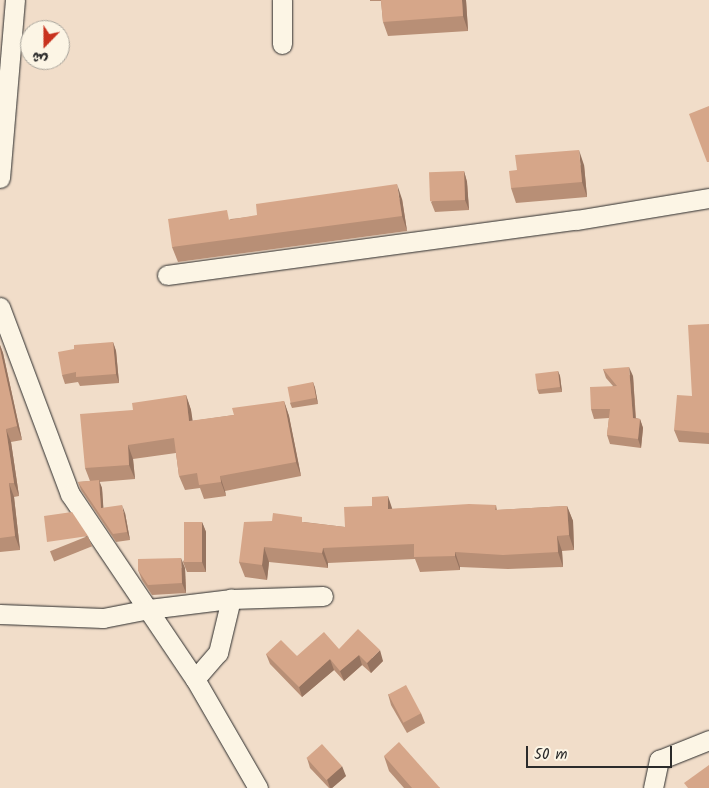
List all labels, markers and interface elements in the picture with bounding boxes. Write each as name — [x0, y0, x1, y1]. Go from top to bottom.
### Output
north arrow — [20, 20, 70, 70]
text: ش — [28, 45, 51, 71]
scale bar — [529, 736, 675, 768]
text: 50 m — [534, 743, 568, 767]

